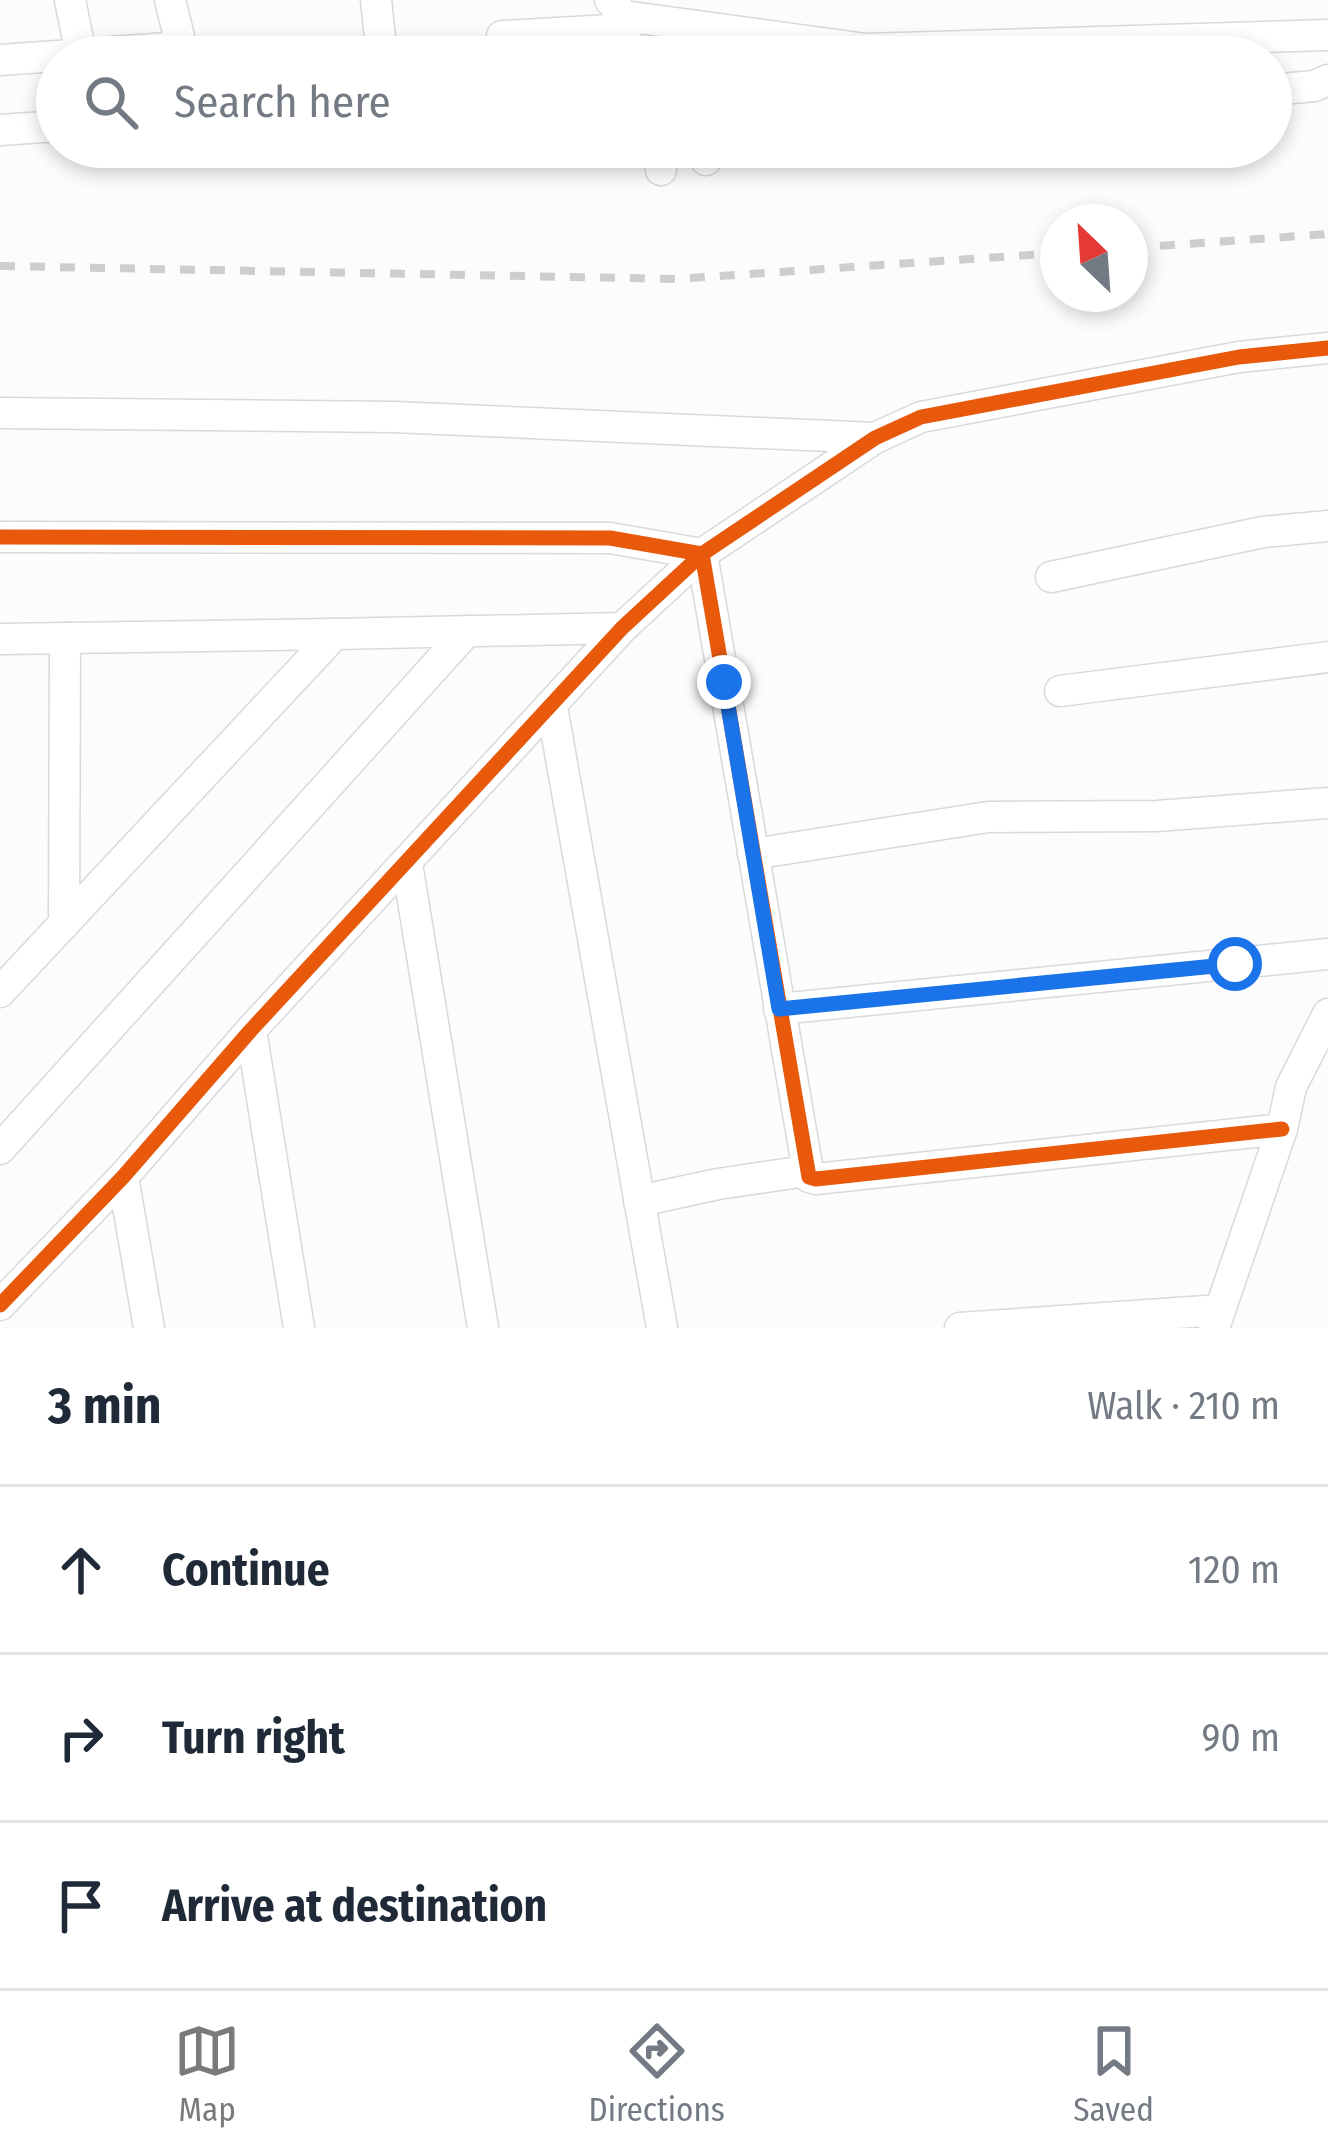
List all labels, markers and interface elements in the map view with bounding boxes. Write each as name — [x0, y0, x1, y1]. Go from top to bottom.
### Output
search box — [36, 36, 1292, 168]
icon: search — [78, 69, 144, 135]
text: Search here — [174, 75, 391, 129]
north arrow — [1040, 204, 1148, 312]
route end — [697, 655, 751, 709]
route start — [1208, 937, 1262, 991]
text: 3 min — [48, 1375, 162, 1437]
text: Walk · 210 m — [1087, 1383, 1280, 1429]
icon: ahead — [48, 1537, 114, 1603]
text: Continue — [162, 1543, 330, 1597]
text: 120 m — [1188, 1547, 1280, 1593]
icon: right — [48, 1705, 114, 1771]
text: Turn right — [162, 1711, 345, 1765]
text: 90 m — [1202, 1715, 1280, 1761]
icon: arrive — [48, 1873, 114, 1939]
text: Arrive at destination — [162, 1879, 547, 1933]
tab: Map — [174, 2018, 240, 2130]
tab: Directions — [588, 2018, 725, 2130]
tab: Saved — [1073, 2018, 1154, 2130]

